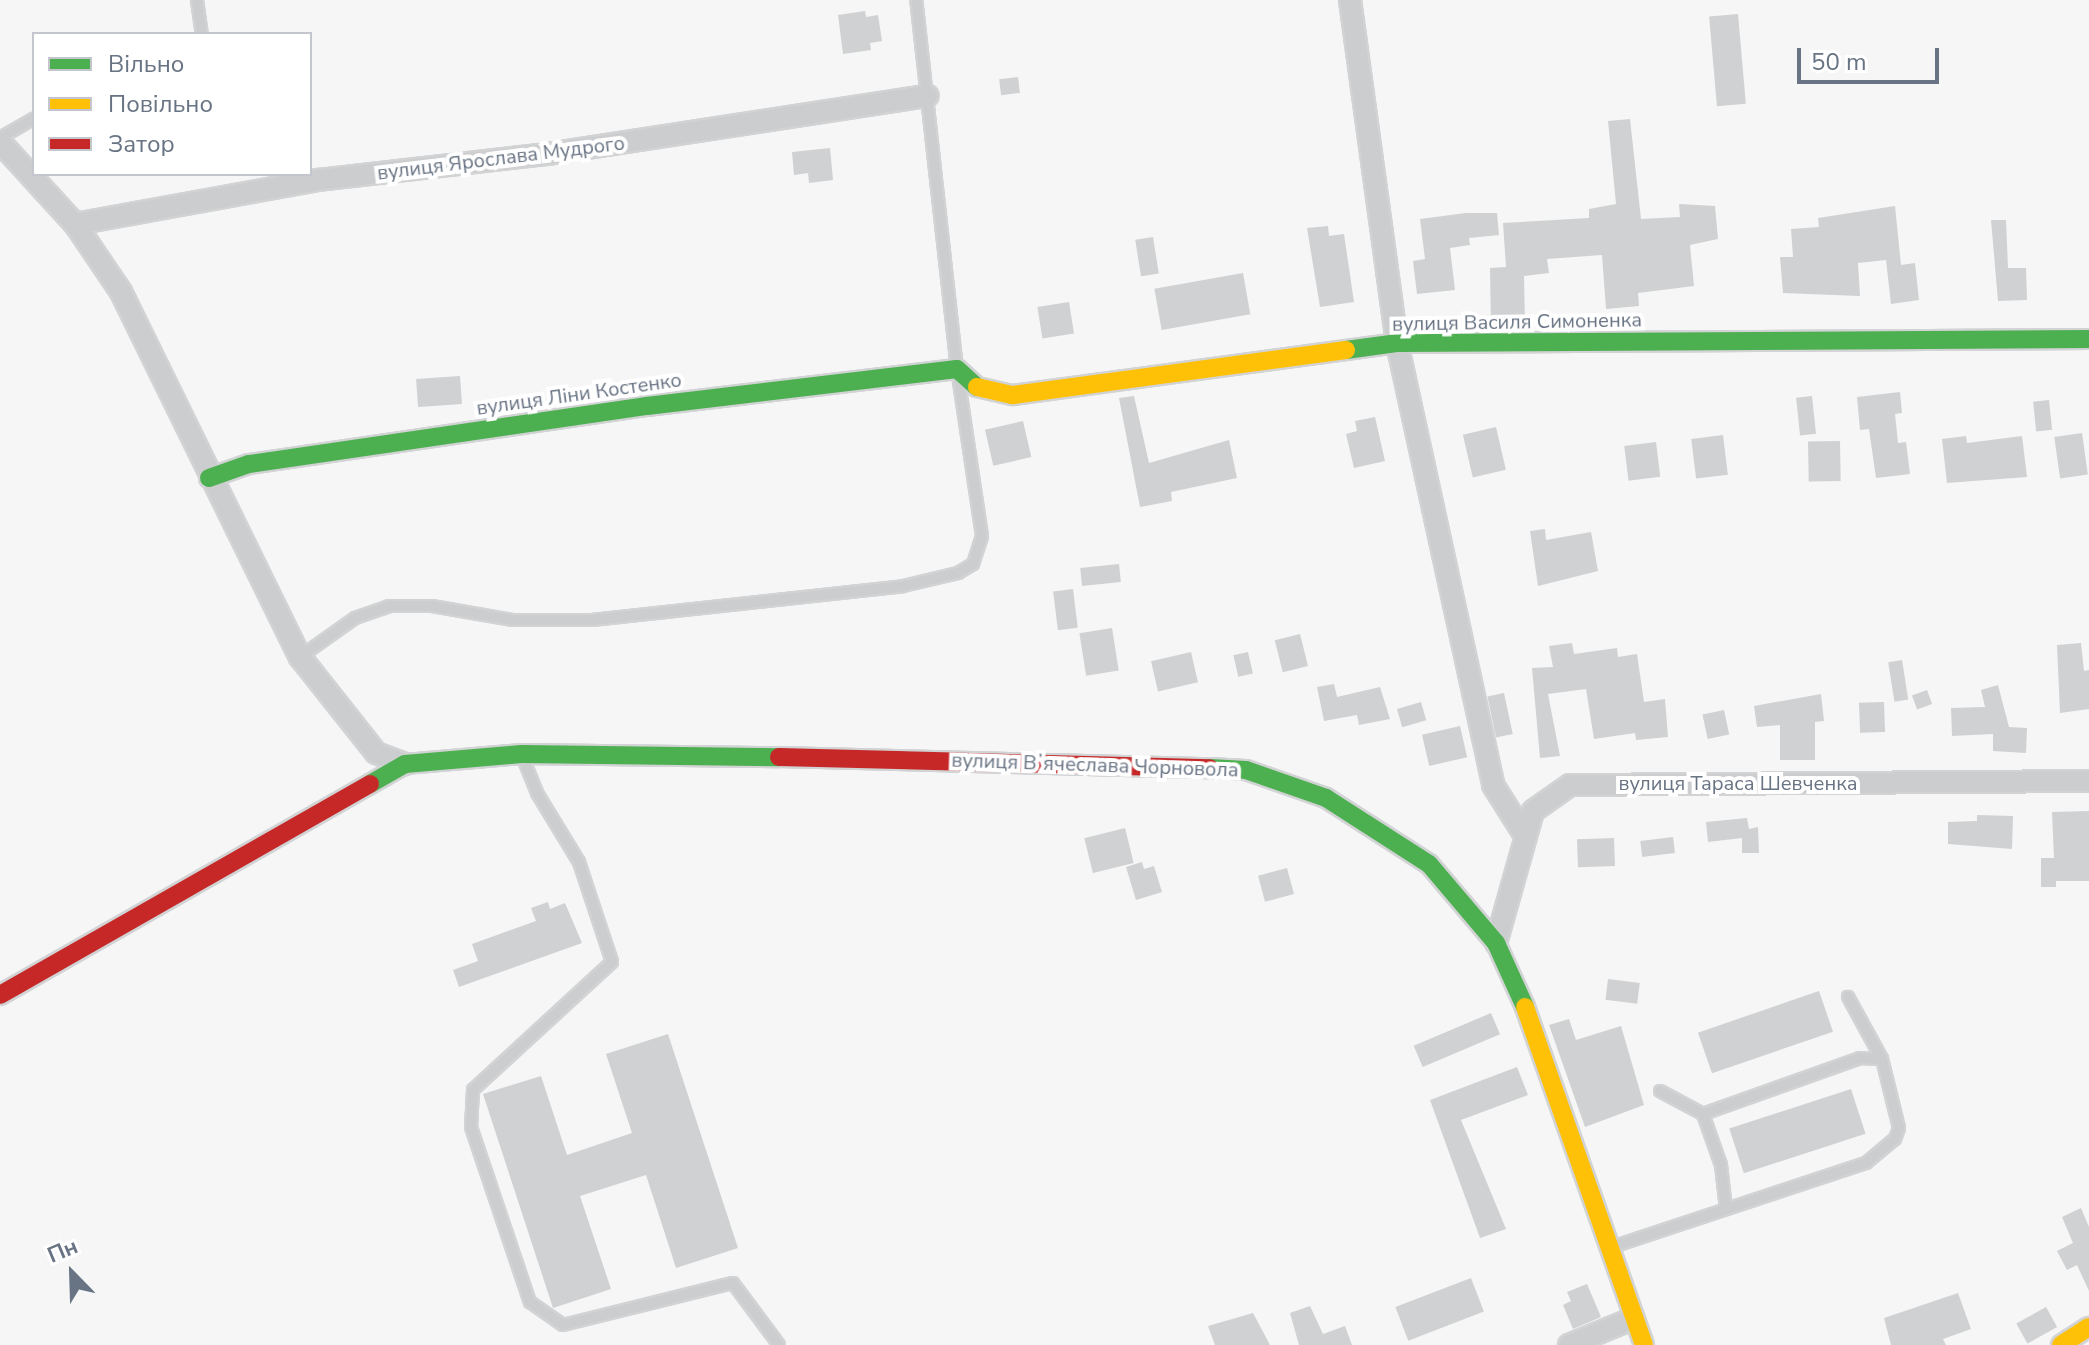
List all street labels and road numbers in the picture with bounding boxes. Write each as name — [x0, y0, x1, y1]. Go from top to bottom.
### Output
street label: вулиця Ярослава Мудрого — [376, 131, 626, 185]
street label: вулиця Василя Симоненка — [1392, 308, 1642, 336]
street label: вулиця Ліни Костенко — [475, 368, 683, 420]
street label: вулиця Вʼячеслава Чорновола — [951, 748, 1239, 782]
street label: вулиця Тараса Шевченка — [1619, 771, 1857, 795]

